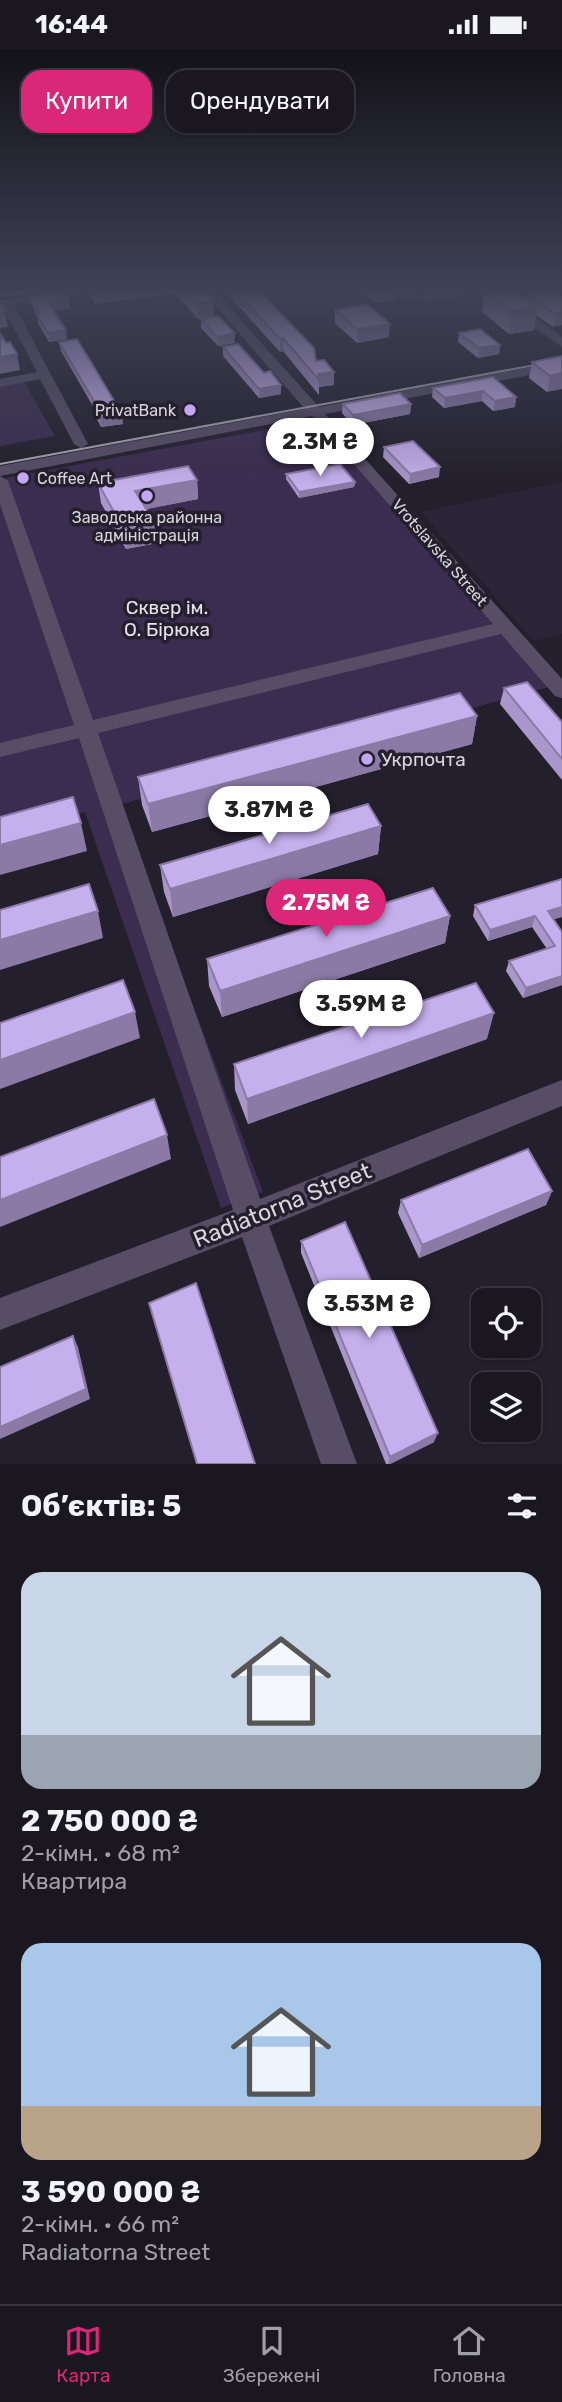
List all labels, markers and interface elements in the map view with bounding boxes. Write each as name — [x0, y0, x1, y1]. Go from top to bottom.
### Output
text: 16:44 — [35, 9, 108, 40]
chip: Купити — [21, 70, 152, 133]
chip: Орендувати — [166, 70, 354, 133]
place label: PrivatBank — [95, 401, 177, 420]
marker: PrivatBank — [182, 402, 198, 418]
pin: 2.3M ₴ — [263, 419, 377, 478]
text: 2.3M ₴ — [282, 427, 358, 455]
place label: Coffee Art — [37, 469, 112, 488]
marker: Coffee Art — [15, 470, 31, 486]
marker: Заводська районна адміністрація — [139, 488, 155, 504]
street label: Vrotslavska Street — [388, 495, 491, 610]
place label: Заводська районна адміністрація — [72, 508, 222, 545]
park label: Сквер ім. О. Бірюка — [124, 596, 210, 641]
place label: Укрпочта — [381, 748, 466, 771]
marker: Укрпочта — [359, 751, 375, 767]
pin: 3.87M ₴ — [204, 787, 334, 846]
text: 3.87M ₴ — [224, 795, 314, 823]
pin: 2.75M ₴ — [261, 879, 391, 939]
text: 2.75M ₴ — [282, 888, 370, 916]
pin: 3.59M ₴ — [296, 981, 426, 1040]
text: 3.59M ₴ — [316, 989, 406, 1017]
street label: Radiatorna Street — [189, 1157, 375, 1253]
pin: 3.53M ₴ — [304, 1281, 434, 1340]
map controls — [471, 1288, 541, 1442]
button: locate — [471, 1288, 541, 1358]
text: 3.53M ₴ — [323, 1289, 415, 1317]
button: layers — [471, 1372, 541, 1442]
icon: filters — [503, 1487, 541, 1525]
text: Об’єктів: 5 — [21, 1488, 181, 1524]
icon: home — [218, 1618, 344, 1744]
text: 2 750 000 ₴ — [21, 1803, 198, 1839]
text: 2-кімн. · 68 m² — [21, 1839, 180, 1867]
text: Квартира — [21, 1867, 127, 1895]
icon: home — [218, 1989, 344, 2115]
text: 3 590 000 ₴ — [21, 2174, 201, 2210]
text: 2-кімн. · 66 m² — [21, 2210, 179, 2238]
text: Radiatorna Street — [21, 2238, 210, 2266]
tab: Карта — [56, 2322, 110, 2387]
tab: Збережені — [223, 2322, 320, 2387]
tab: Головна — [433, 2322, 506, 2387]

